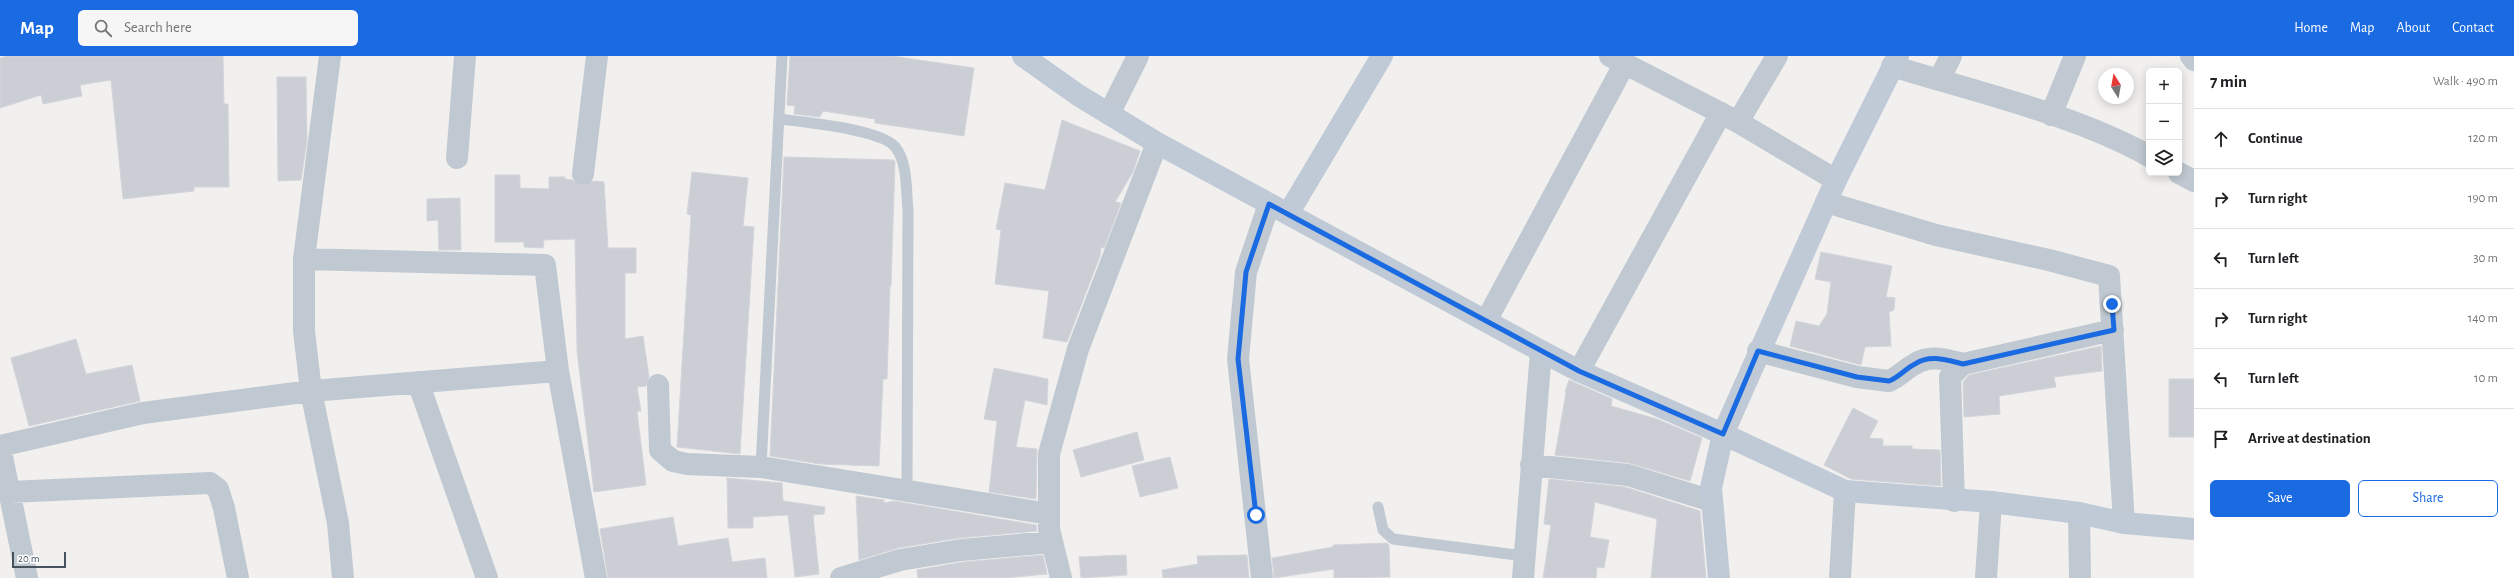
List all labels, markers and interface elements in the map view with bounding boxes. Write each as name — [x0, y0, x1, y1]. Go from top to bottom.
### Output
search box — [78, 10, 358, 46]
icon: search — [92, 17, 114, 39]
text: Map — [20, 19, 54, 38]
text: Search here — [124, 20, 192, 35]
text: Home — [2294, 21, 2328, 35]
text: Map — [2350, 21, 2374, 35]
text: About — [2396, 21, 2430, 35]
text: Contact — [2452, 21, 2494, 35]
north arrow — [2098, 68, 2134, 104]
map controls — [2146, 68, 2182, 176]
button: + — [2146, 68, 2182, 104]
text: 7 min — [2210, 73, 2247, 90]
text: Walk · 490 m — [2433, 75, 2498, 88]
button: − — [2146, 104, 2182, 140]
icon: ahead — [2210, 128, 2232, 150]
text: Continue — [2248, 131, 2303, 146]
text: 120 m — [2468, 132, 2498, 145]
button: layers — [2146, 140, 2182, 176]
icon: right — [2210, 188, 2232, 210]
text: Turn right — [2248, 191, 2307, 206]
text: 190 m — [2468, 192, 2498, 205]
icon: left — [2210, 248, 2232, 270]
text: Turn left — [2248, 251, 2299, 266]
text: 30 m — [2473, 252, 2498, 265]
route end — [2103, 295, 2121, 313]
icon: right — [2210, 308, 2232, 330]
text: Turn right — [2248, 311, 2307, 326]
text: 140 m — [2468, 312, 2498, 325]
icon: left — [2210, 368, 2232, 390]
text: Turn left — [2248, 371, 2299, 386]
text: 10 m — [2474, 372, 2498, 385]
icon: arrive — [2210, 428, 2232, 450]
text: Arrive at destination — [2248, 431, 2371, 446]
button: Save — [2210, 480, 2350, 517]
button: Share — [2358, 480, 2498, 517]
route start — [1247, 506, 1265, 524]
scale bar — [12, 550, 66, 569]
text: 20 m — [18, 553, 39, 564]

